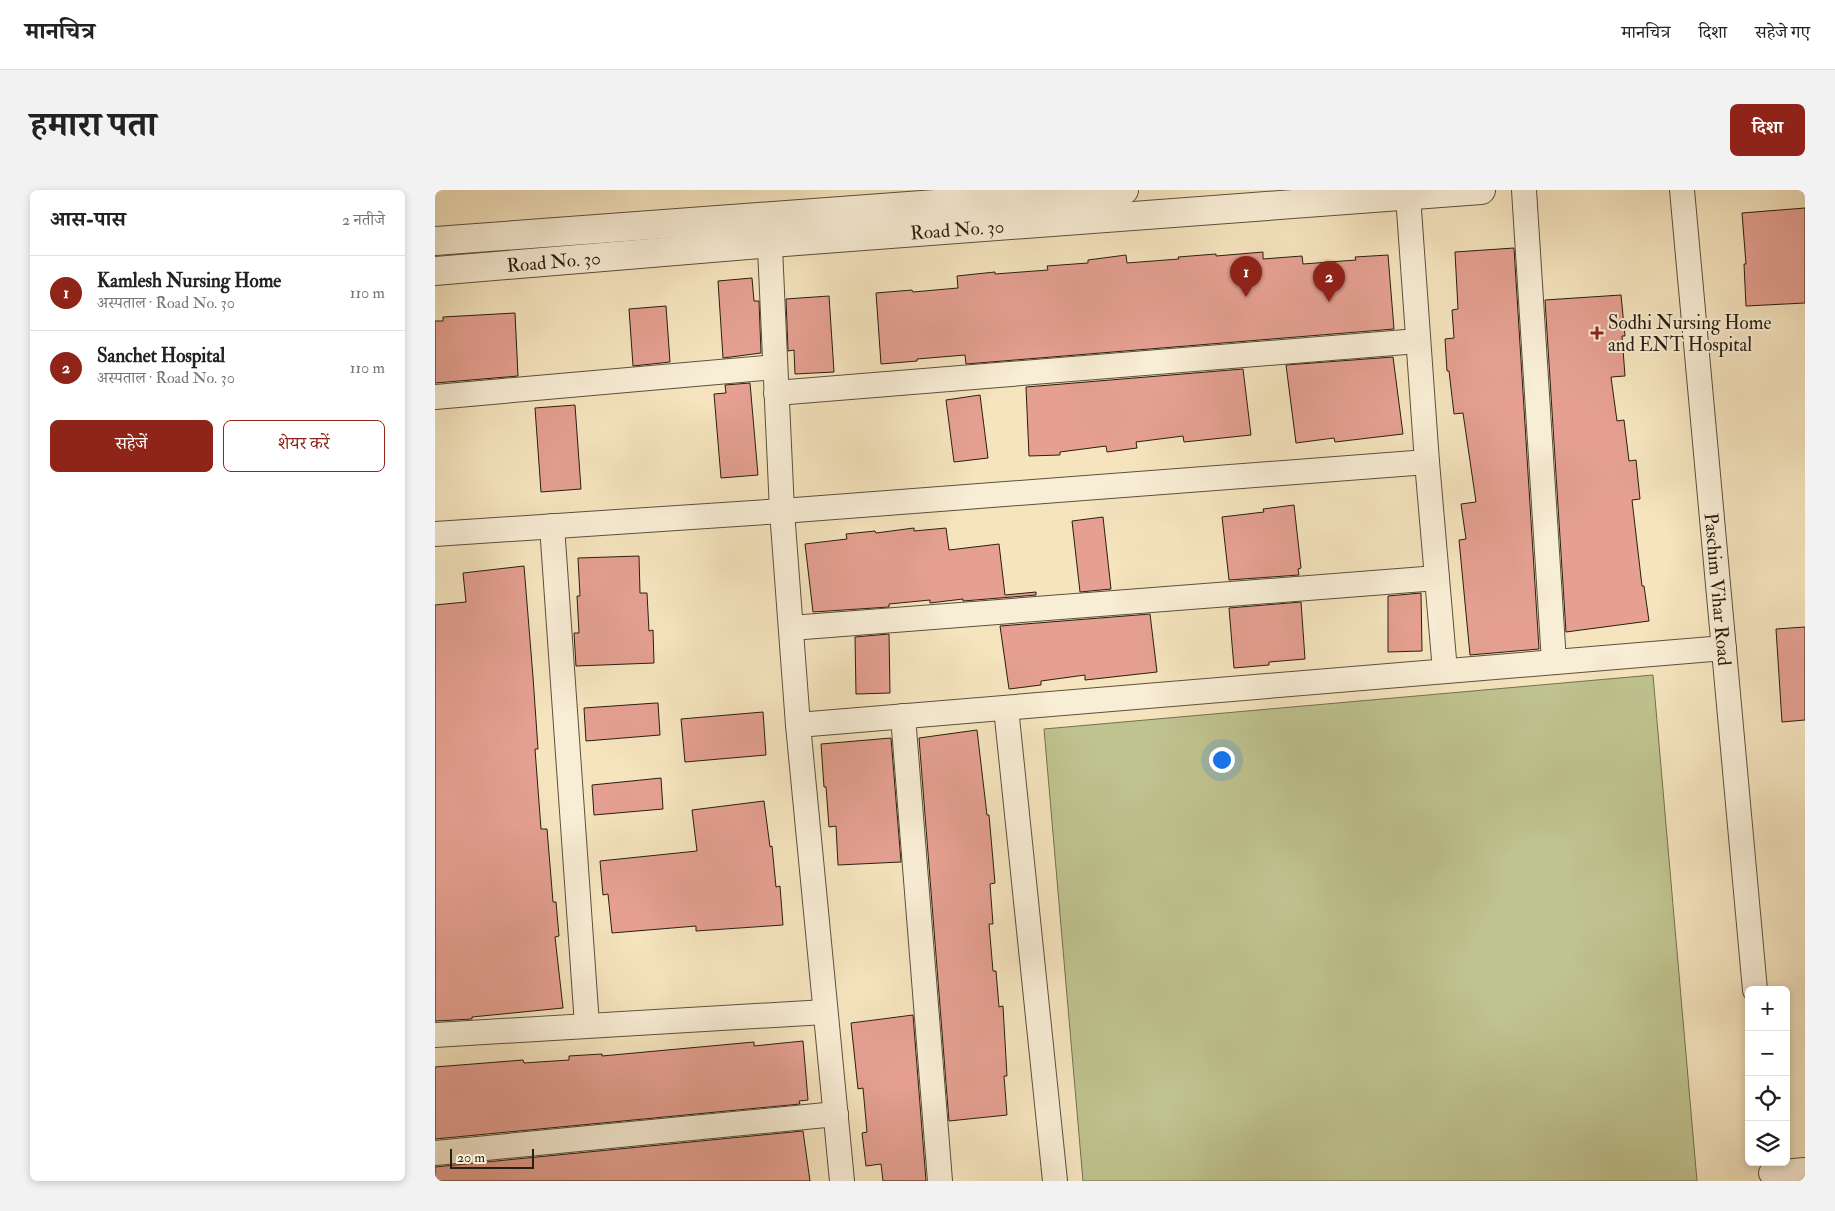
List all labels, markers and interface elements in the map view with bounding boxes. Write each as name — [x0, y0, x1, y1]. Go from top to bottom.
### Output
text: मानचित्र — [25, 16, 95, 47]
text: मानचित्र — [1622, 21, 1670, 44]
text: दिशा — [1698, 21, 1727, 44]
text: सहेजे गए — [1755, 21, 1810, 44]
text: हमारा पता — [30, 103, 156, 147]
button: दिशा — [1730, 104, 1805, 156]
text: आस-पास — [50, 206, 126, 233]
text: 2 नतीजे — [342, 210, 385, 230]
street label: Road No. 30 — [910, 215, 1005, 246]
street label: Road No. 30 — [506, 246, 602, 278]
pin: 1 — [1230, 256, 1262, 297]
pin: 2 — [1313, 261, 1345, 302]
text: Kamlesh Nursing Home — [97, 269, 281, 293]
text: 1 — [63, 283, 69, 303]
text: 110 m — [350, 283, 385, 303]
text: अस्पताल · Road No. 30 — [97, 293, 235, 313]
place label: Sodhi Nursing Home and ENT Hospital — [1608, 311, 1771, 358]
marker: Sodhi Nursing Home and ENT Hospital — [1590, 326, 1604, 340]
text: Sanchet Hospital — [97, 344, 225, 368]
text: 2 — [62, 358, 70, 378]
text: 110 m — [350, 358, 385, 378]
text: अस्पताल · Road No. 30 — [97, 368, 235, 388]
button: सहेजें — [50, 420, 213, 472]
button: शेयर करें — [223, 420, 385, 472]
street label: Paschim Vihar Road — [1699, 512, 1736, 668]
your location — [1209, 747, 1235, 773]
map controls — [1745, 986, 1790, 1166]
button: + — [1745, 986, 1790, 1031]
button: − — [1745, 1031, 1790, 1076]
button: locate — [1745, 1076, 1790, 1121]
button: layers — [1745, 1121, 1790, 1166]
scale bar — [450, 1146, 534, 1169]
text: 20 m — [457, 1149, 485, 1166]

